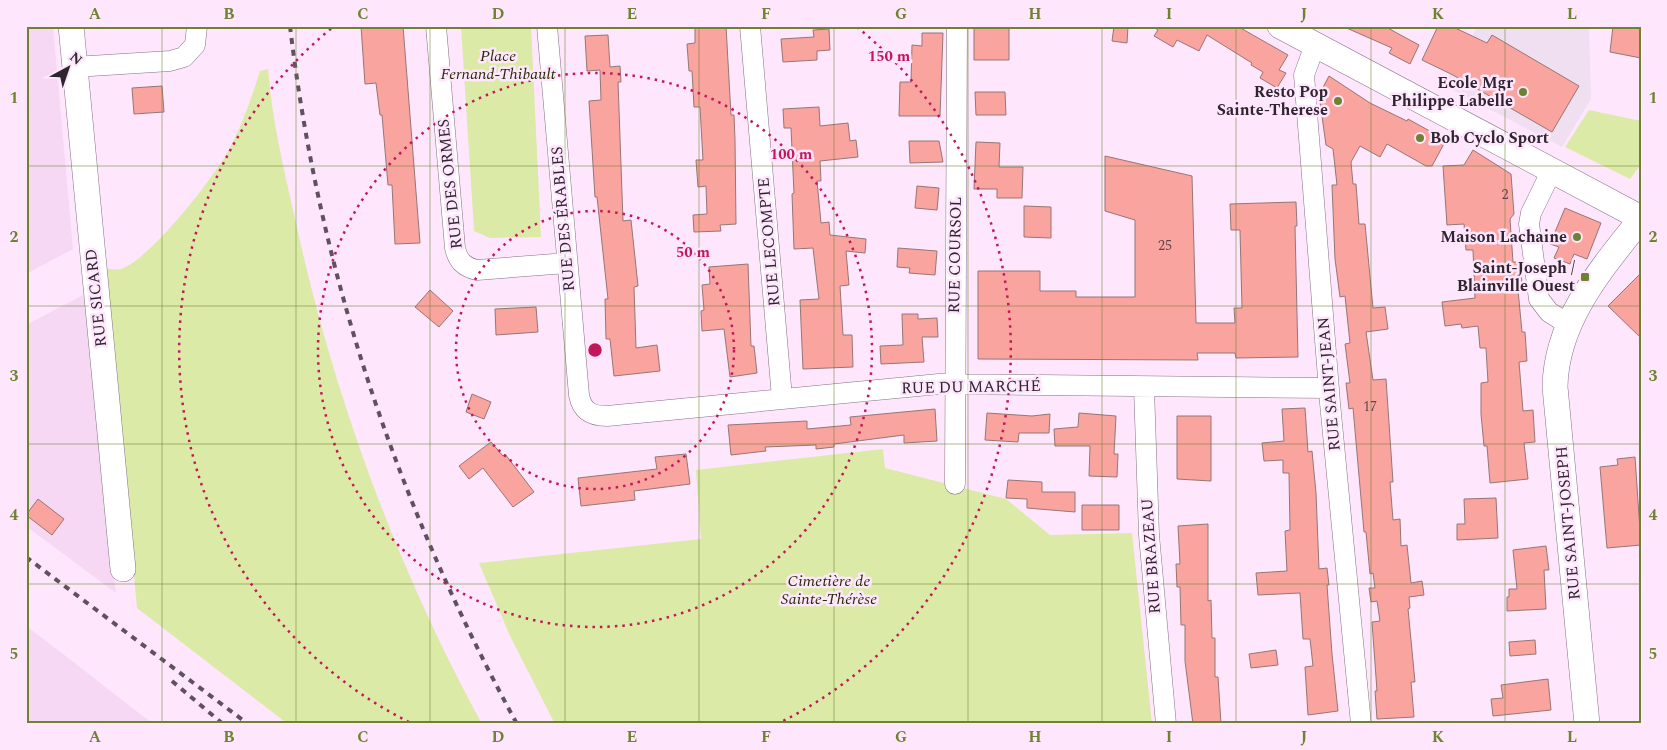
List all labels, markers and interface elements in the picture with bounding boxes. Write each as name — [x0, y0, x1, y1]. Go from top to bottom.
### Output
text: A — [89, 2, 102, 26]
text: B — [223, 2, 235, 26]
text: C — [357, 2, 369, 26]
text: D — [492, 2, 505, 26]
text: E — [627, 2, 637, 26]
text: F — [761, 2, 771, 26]
text: G — [895, 2, 907, 26]
text: H — [1028, 2, 1042, 26]
text: I — [1166, 2, 1172, 26]
text: J — [1301, 2, 1308, 26]
text: K — [1432, 2, 1445, 26]
text: L — [1567, 2, 1577, 26]
north arrow — [42, 42, 92, 92]
park label: Place Fernand-Thibault — [440, 44, 557, 86]
text: 150 m — [868, 45, 911, 68]
text: N — [65, 47, 87, 70]
place label: Ecole Mgr Philippe Labelle — [1391, 71, 1513, 113]
place label: Resto Pop Sainte-Therese — [1217, 80, 1328, 122]
text: 1 — [10, 86, 18, 110]
marker: Ecole Mgr Philippe Labelle — [1517, 86, 1529, 98]
text: 1 — [1649, 86, 1657, 110]
marker: Resto Pop Sainte-Therese — [1332, 95, 1344, 107]
street label: RUE DES ORMES — [431, 118, 469, 250]
place label: Bob Cyclo Sport — [1430, 126, 1549, 150]
marker: Bob Cyclo Sport — [1414, 132, 1426, 144]
text: 100 m — [770, 143, 813, 166]
street label: RUE DES ÉRABLES — [545, 146, 581, 292]
street label: RUE LECOMPTE — [751, 177, 787, 307]
house number: 2 — [1502, 184, 1509, 205]
street label: RUE COURSOL — [942, 196, 968, 314]
text: 2 — [10, 225, 19, 249]
place label: Maison Lachaine — [1440, 225, 1567, 249]
text: 2 — [1649, 225, 1658, 249]
marker: Maison Lachaine — [1571, 231, 1583, 243]
house number: 25 — [1158, 235, 1172, 256]
text: 50 m — [676, 241, 711, 264]
street label: RUE SICARD — [79, 248, 113, 348]
place label: Saint-Joseph / Blainville Ouest — [1457, 256, 1575, 298]
marker: Saint-Joseph / Blainville Ouest — [1579, 271, 1591, 283]
street label: RUE SAINT-JEAN — [1311, 316, 1347, 452]
centre of rings — [586, 341, 604, 359]
text: 3 — [10, 364, 19, 388]
text: 3 — [1649, 364, 1658, 388]
street label: RUE DU MARCHÉ — [901, 374, 1041, 400]
house number: 17 — [1363, 396, 1377, 417]
street label: RUE SAINT-JOSEPH — [1549, 445, 1587, 601]
street label: RUE BRAZEAU — [1135, 497, 1167, 615]
text: 4 — [10, 503, 19, 527]
text: 4 — [1649, 503, 1658, 527]
park label: Cimetière de Sainte-Thérèse — [781, 569, 877, 611]
text: 5 — [10, 642, 18, 666]
text: 5 — [1649, 642, 1657, 666]
text: A — [89, 725, 102, 749]
text: B — [223, 725, 235, 749]
text: C — [357, 725, 369, 749]
text: D — [492, 725, 505, 749]
text: E — [627, 725, 637, 749]
text: F — [761, 725, 771, 749]
text: G — [895, 725, 907, 749]
text: H — [1028, 725, 1042, 749]
text: I — [1166, 725, 1172, 749]
text: J — [1301, 725, 1308, 749]
text: K — [1432, 725, 1445, 749]
text: L — [1567, 725, 1577, 749]

